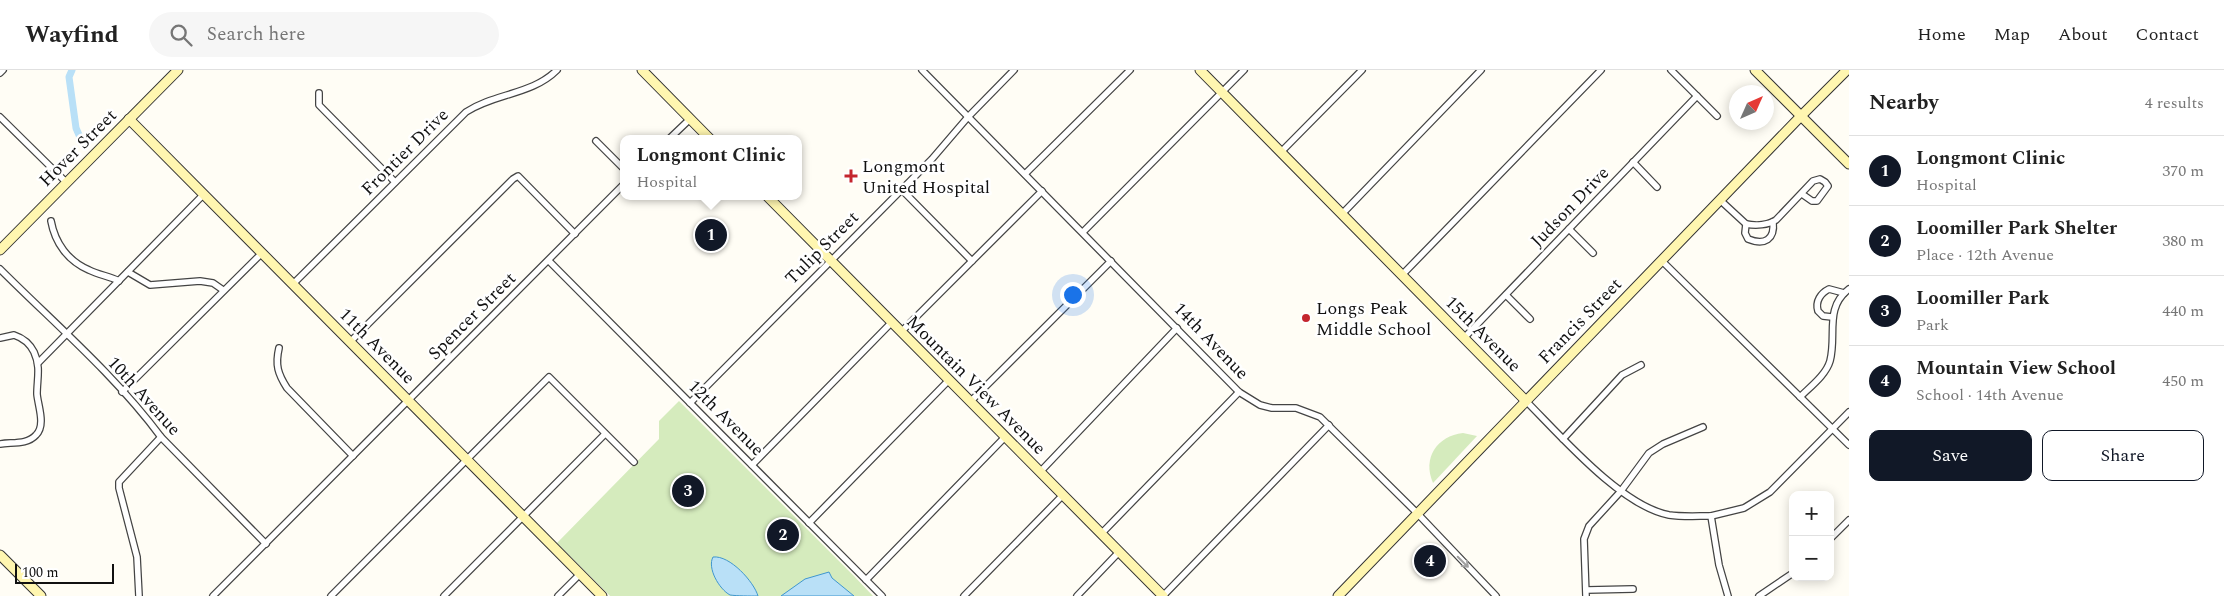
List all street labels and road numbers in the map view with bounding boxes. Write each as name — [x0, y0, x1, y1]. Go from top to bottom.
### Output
street label: Frontier Drive — [355, 102, 455, 202]
street label: Hover Street — [33, 103, 123, 193]
street label: Judson Drive — [1524, 160, 1616, 254]
street label: Tulip Street — [779, 205, 865, 291]
street label: Spencer Street — [422, 266, 522, 366]
street label: Francis Street — [1532, 272, 1628, 370]
street label: 15th Avenue — [1439, 290, 1527, 378]
street label: 14th Avenue — [1167, 296, 1255, 386]
street label: 11th Avenue — [333, 302, 421, 390]
street label: Mountain View Avenue — [900, 309, 1052, 461]
street label: 10th Avenue — [101, 350, 187, 442]
street label: 12th Avenue — [682, 374, 770, 462]

